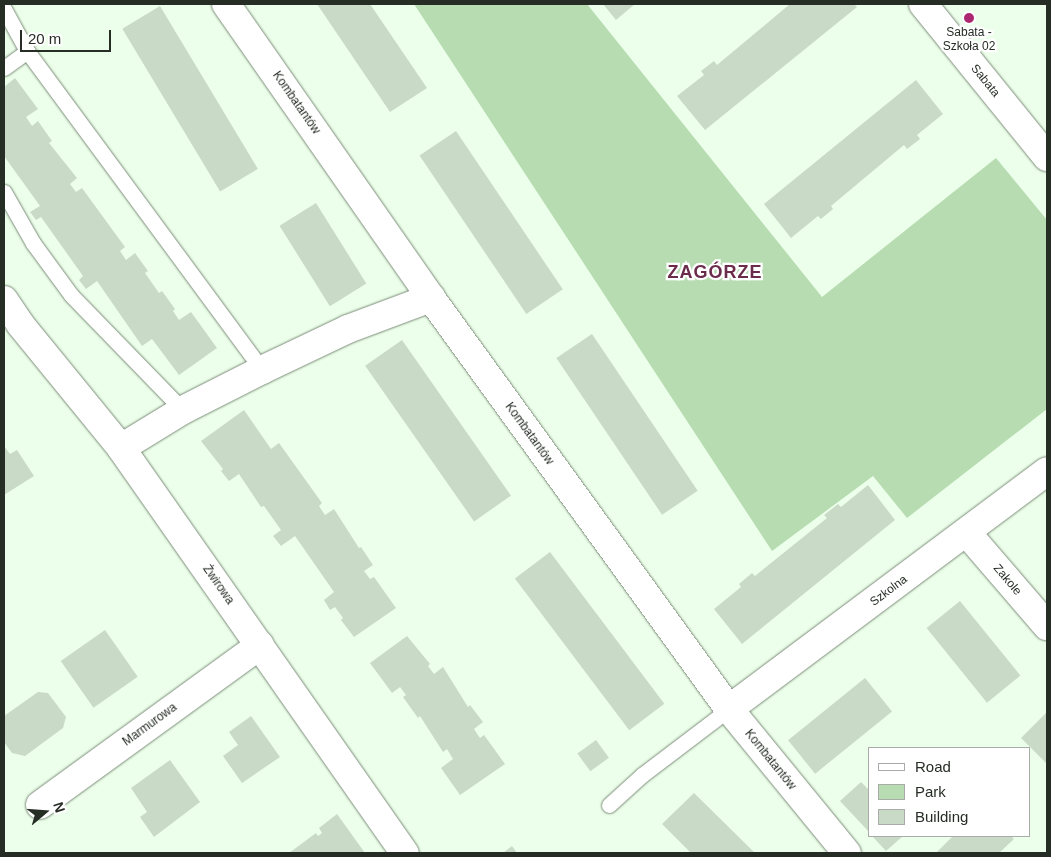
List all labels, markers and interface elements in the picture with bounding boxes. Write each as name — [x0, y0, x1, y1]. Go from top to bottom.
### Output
marker: Sabata - Szkoła 02 — [963, 12, 975, 24]
scale bar — [22, 20, 114, 52]
place label: Sabata - Szkoła 02 — [943, 26, 995, 54]
text: 20 m — [28, 30, 61, 47]
street label: Sabata — [967, 62, 1003, 100]
street label: Kombatantów — [269, 69, 323, 137]
district label: ZAGÓRZE — [667, 261, 763, 283]
street label: Kombatantów — [502, 400, 556, 468]
street label: Zakole — [990, 562, 1024, 598]
street label: Żwirowa — [199, 563, 237, 607]
street label: Szkolna — [868, 572, 910, 610]
street label: Marmurowa — [120, 701, 180, 749]
street label: Kombatantów — [741, 727, 799, 793]
legend — [868, 747, 1031, 837]
text: Road — [915, 758, 951, 775]
text: Park — [915, 783, 946, 800]
north arrow — [20, 787, 70, 837]
text: N — [50, 800, 68, 815]
text: Building — [915, 808, 968, 825]

